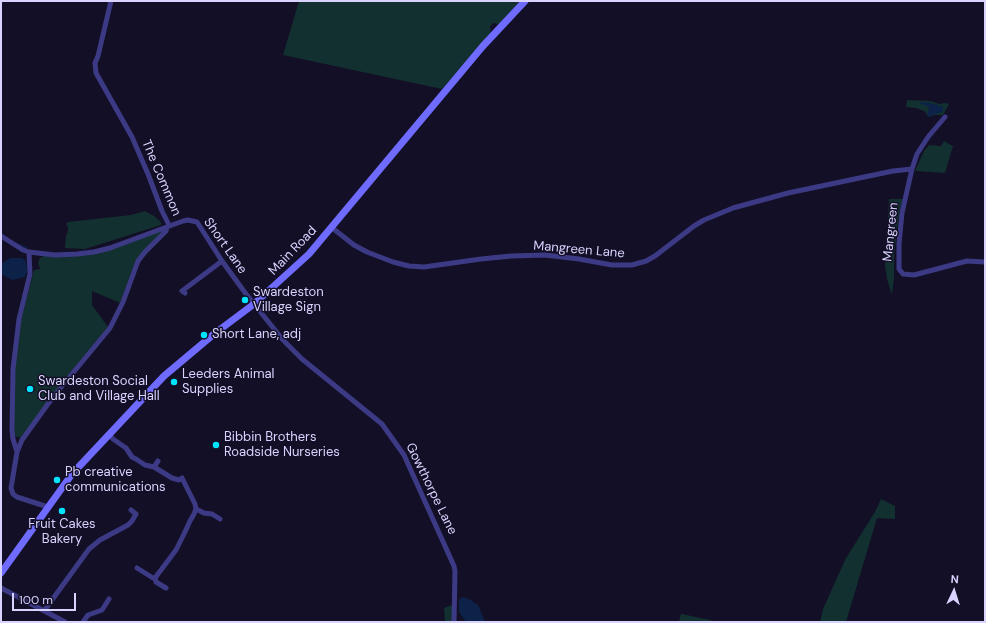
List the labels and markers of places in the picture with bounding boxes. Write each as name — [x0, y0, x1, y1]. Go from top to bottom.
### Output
place label: Swardeston Village Sign — [253, 285, 324, 316]
marker: Swardeston Village Sign — [240, 295, 250, 305]
place label: Short Lane, adj — [212, 327, 301, 343]
marker: Short Lane, adj — [199, 330, 209, 340]
place label: Leeders Animal Supplies — [182, 367, 274, 398]
place label: Swardeston Social Club and Village Hall — [38, 374, 160, 405]
marker: Leeders Animal Supplies — [169, 377, 179, 387]
marker: Swardeston Social Club and Village Hall — [25, 384, 35, 394]
place label: Bibbin Brothers Roadside Nurseries — [224, 430, 340, 461]
marker: Bibbin Brothers Roadside Nurseries — [211, 440, 221, 450]
place label: Pb creative communications — [65, 465, 166, 496]
marker: Pb creative communications — [52, 475, 62, 485]
marker: Fruit Cakes Bakery — [57, 506, 67, 516]
place label: Fruit Cakes Bakery — [28, 517, 96, 548]

